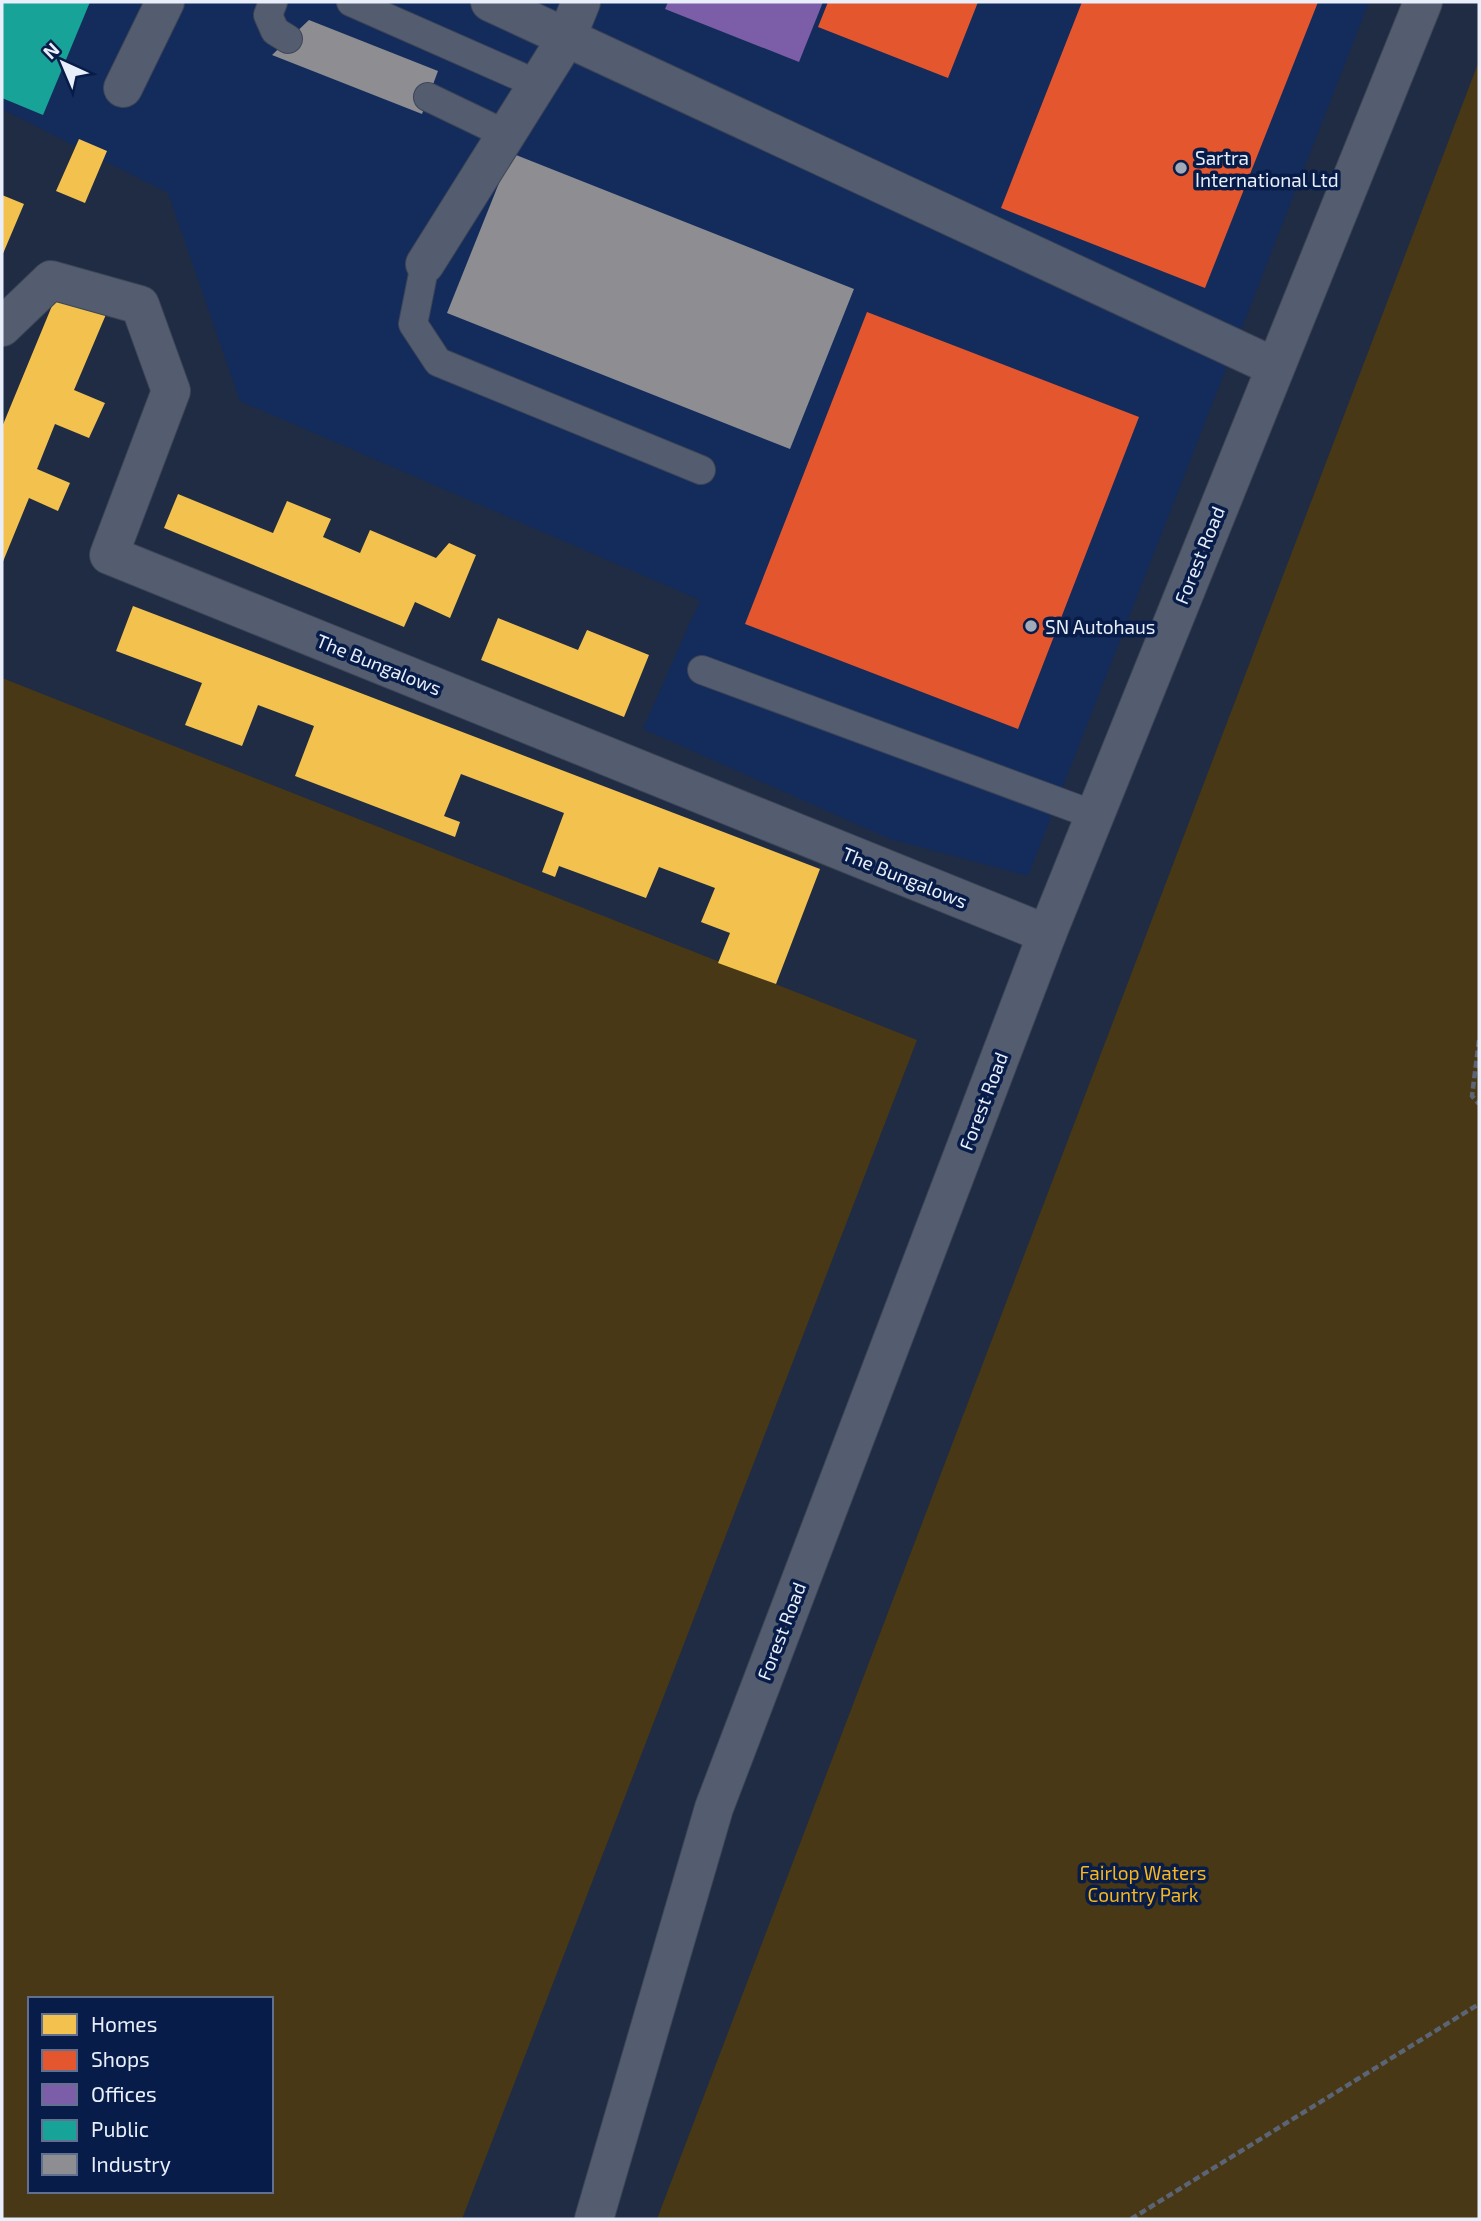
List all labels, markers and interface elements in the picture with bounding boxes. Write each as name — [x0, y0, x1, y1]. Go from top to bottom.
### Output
north arrow — [28, 28, 98, 98]
text: N — [38, 37, 64, 63]
place label: Sartra International Ltd — [1195, 146, 1339, 191]
marker: Sartra International Ltd — [1173, 160, 1189, 176]
street label: Forest Road — [1169, 503, 1229, 607]
place label: SN Autohaus — [1045, 615, 1155, 638]
marker: SN Autohaus — [1023, 618, 1039, 634]
street label: The Bungalows — [313, 628, 445, 700]
street label: The Bungalows — [839, 841, 971, 913]
street label: Forest Road — [954, 1049, 1012, 1153]
street label: Forest Road — [752, 1579, 810, 1683]
park label: Fairlop Waters Country Park — [1080, 1861, 1206, 1906]
legend — [28, 1997, 273, 2193]
text: Homes — [91, 2011, 157, 2036]
text: Shops — [91, 2046, 150, 2071]
text: Offices — [91, 2081, 157, 2106]
text: Public — [91, 2116, 149, 2141]
text: Industry — [91, 2151, 171, 2176]

